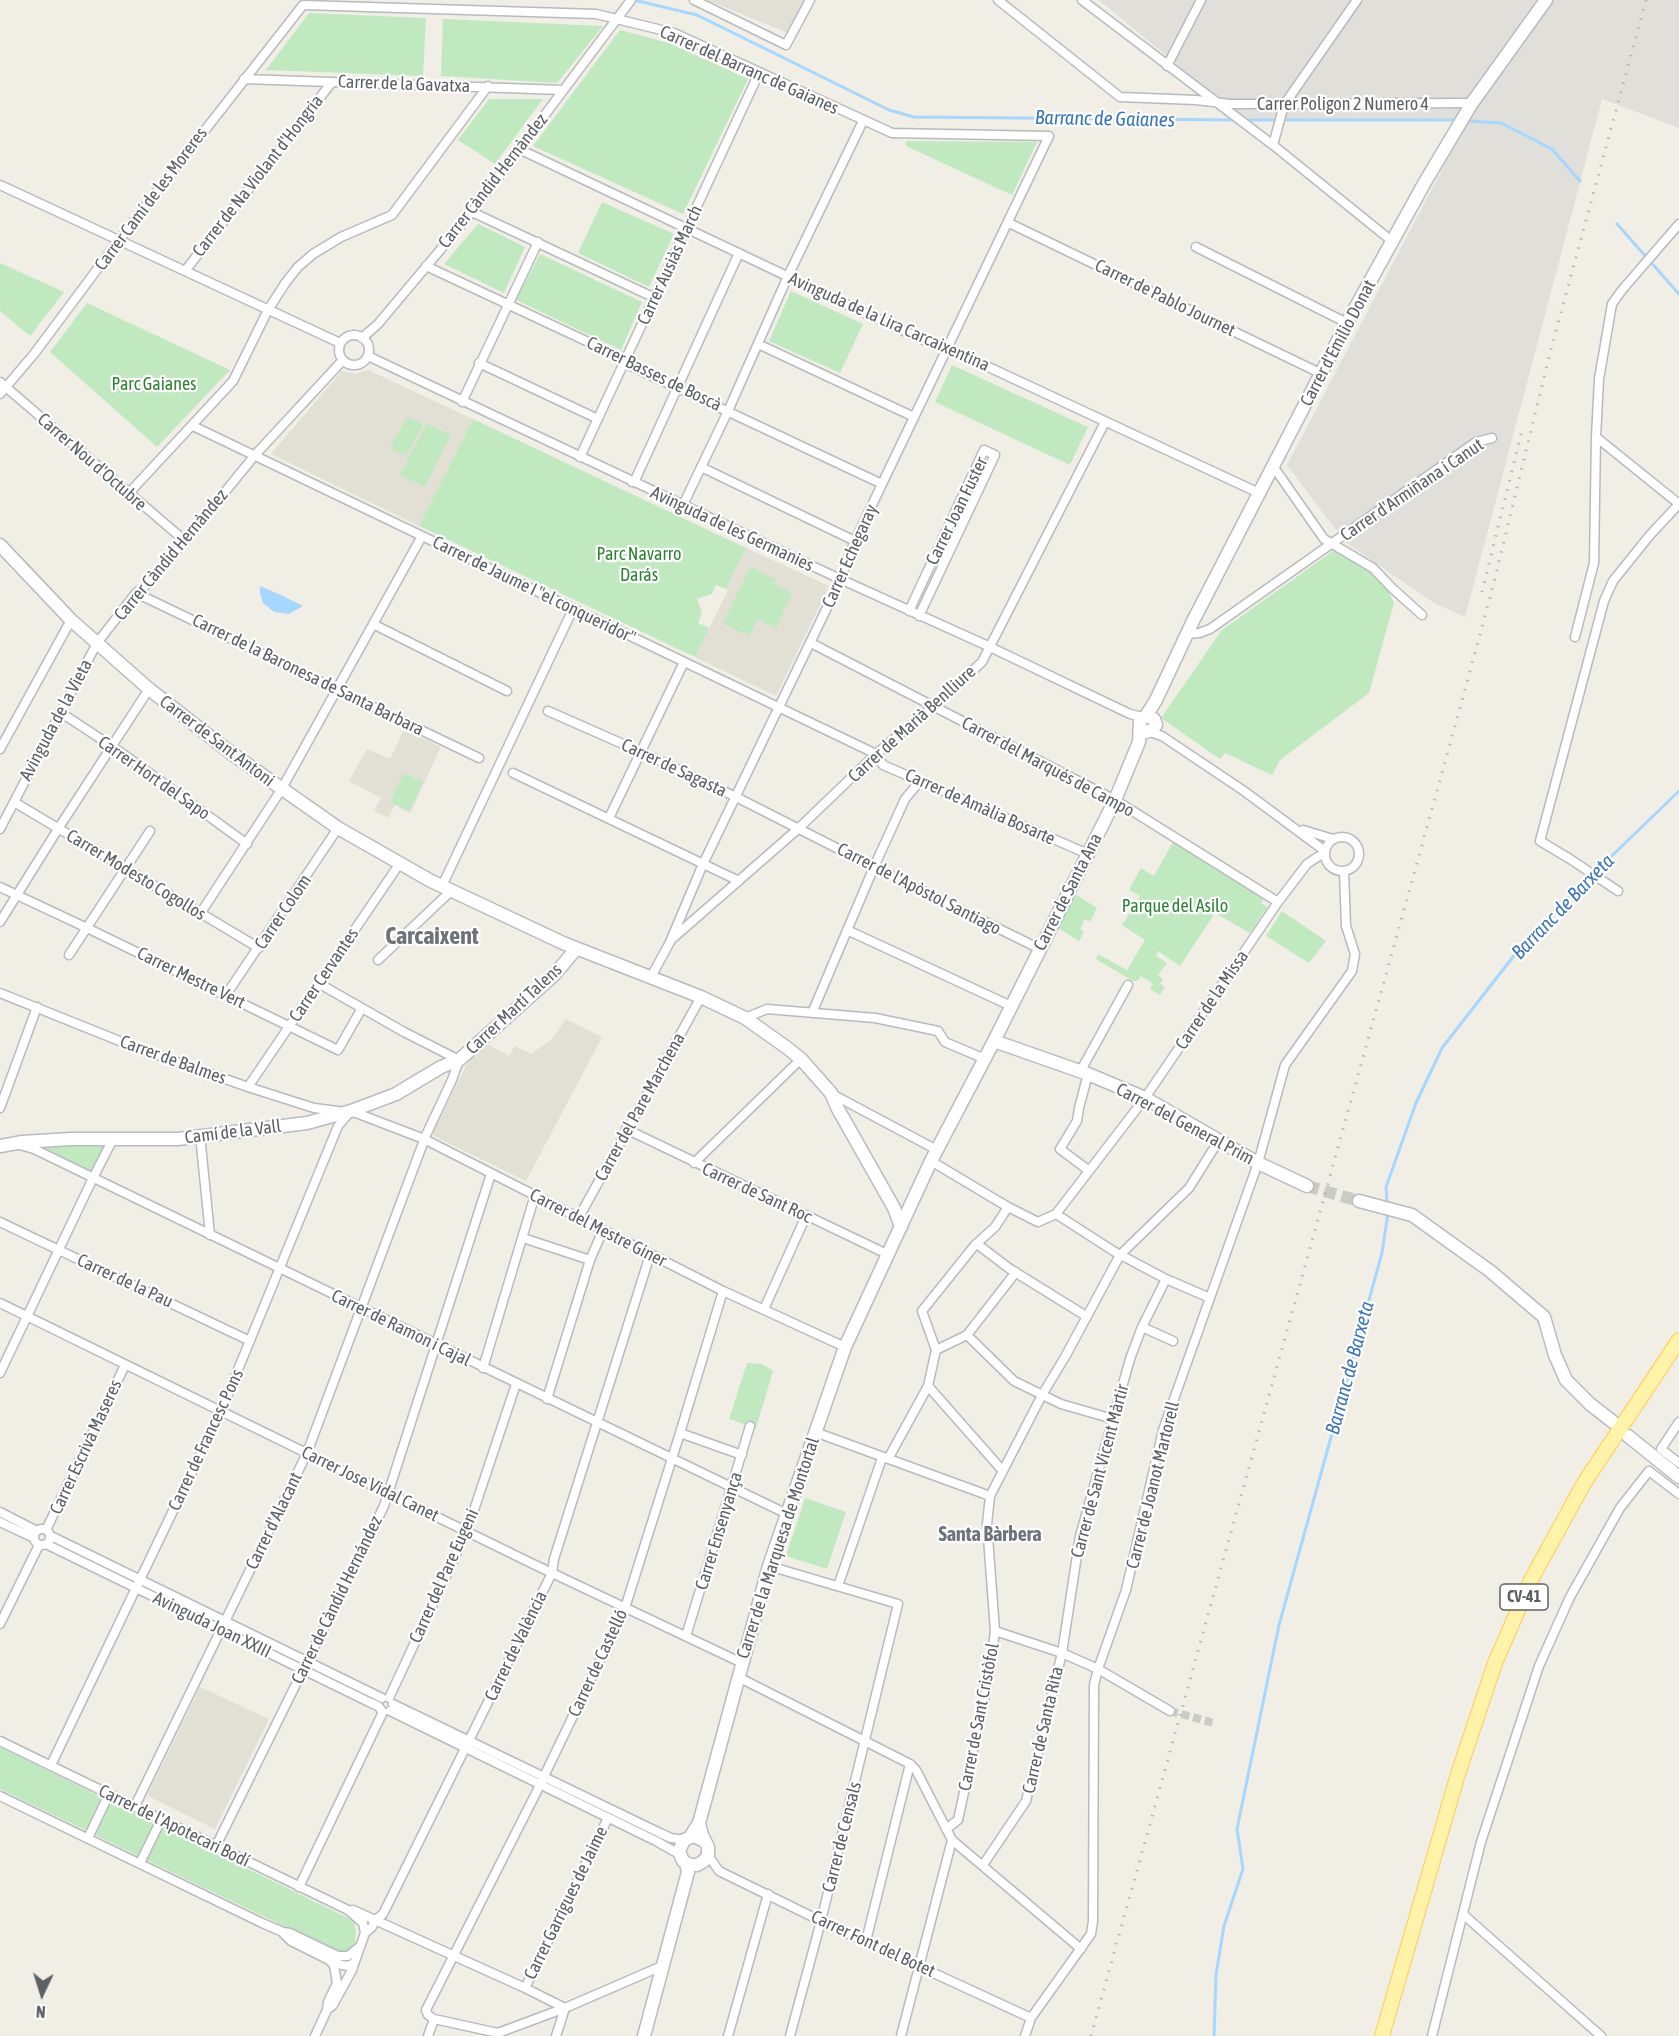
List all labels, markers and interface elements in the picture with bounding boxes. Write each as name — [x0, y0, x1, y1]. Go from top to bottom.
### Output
street label: Carrer del Barranc de Gaianes — [656, 21, 842, 119]
street label: Carrer de la Gavatxa — [338, 71, 470, 97]
street label: Carrer de Na Violant d'Hongria — [188, 91, 328, 261]
street label: Carrer Poligon 2 Numero 4 — [1257, 93, 1429, 115]
water label: Barranc de Gaianes — [1035, 106, 1175, 132]
street label: Carrer Càndid Hernàndez — [434, 109, 552, 253]
street label: Carrer Camí de les Moreres — [90, 123, 212, 275]
street label: Carrer Ausiàs March — [633, 202, 707, 328]
street label: Carrer de Pablo Journet — [1091, 255, 1239, 341]
street label: Avinguda de la Lira Carcaixentina — [785, 268, 993, 376]
street label: Carrer d'Emilio Donat — [1296, 276, 1380, 410]
street label: Carrer Basses de Boscà — [583, 332, 725, 416]
park label: Parc Gaianes — [112, 373, 196, 395]
street label: Carrer Nou d'Octubre — [33, 409, 151, 515]
street label: Carrer d'Armiñana i Canut — [1336, 434, 1488, 546]
street label: Carrer Joan Fuster — [922, 453, 992, 569]
street label: Avinguda de les Germanies — [647, 482, 817, 576]
street label: Carrer Càndid Hernàndez — [110, 485, 232, 625]
street label: Carrer Echegaray — [818, 501, 882, 611]
street label: Carrer de Jaume I "el conqueridor" — [429, 531, 639, 649]
park label: Parc Navarro Darás — [597, 543, 681, 586]
street label: Carrer de la Baronesa de Santa Barbara — [189, 609, 427, 741]
street label: Avinguda de la Vieta — [15, 656, 97, 784]
street label: Carrer de Marià Benlliure — [844, 661, 980, 787]
street label: Carrer de Sant Antoni — [155, 691, 279, 791]
street label: Carrer del Marqués de Campo — [958, 712, 1138, 822]
street label: Carrer Hort del Sapo — [94, 731, 214, 825]
street label: Carrer de Sagasta — [618, 734, 730, 802]
street label: Carrer de Amàlia Bosarte — [902, 764, 1058, 850]
street label: Carrer Modesto Cogollos — [62, 825, 210, 925]
street label: Carrer de Santa Ana — [1029, 830, 1107, 954]
street label: Carrer de l'Apòstol Santiago — [833, 838, 1005, 940]
water label: Barranc de Barxeta — [1507, 849, 1619, 965]
street label: Carrer Colom — [250, 870, 316, 954]
park label: Parque del Asilo — [1122, 895, 1228, 917]
district label: Carcaixent — [385, 922, 479, 950]
street label: Carrer Cervantes — [285, 924, 363, 1026]
street label: Carrer Mestre Vert — [133, 943, 249, 1013]
street label: Carrer de la Missa — [1171, 946, 1253, 1054]
street label: Carrer Martí Talens — [462, 959, 566, 1059]
street label: Carrer del Pare Marchena — [590, 1029, 690, 1185]
street label: Carrer de Balmes — [117, 1031, 229, 1089]
street label: Carrer del General Prim — [1112, 1078, 1258, 1170]
street label: Camí de la Vall — [184, 1115, 282, 1149]
street label: Carrer de Sant Roc — [699, 1158, 815, 1228]
street label: Carrer del Mestre Giner — [526, 1184, 670, 1272]
street label: Carrer de la Pau — [74, 1249, 176, 1313]
street label: Carrer de Ramon i Cajal — [328, 1285, 474, 1371]
water label: Barranc de Barxeta — [1321, 1299, 1379, 1437]
street label: Carrer de Francesc Pons — [164, 1366, 248, 1514]
street label: Carrer Escrivà Maseres — [45, 1376, 127, 1518]
street label: Carrer de Sant Vicent Màrtir — [1066, 1382, 1134, 1560]
street label: Carrer de Joanot Martorell — [1122, 1399, 1184, 1571]
street label: Carrer de la Marquesa de Montortal — [732, 1435, 824, 1661]
street label: Carrer Jose Vidal Canet — [298, 1441, 442, 1527]
street label: Carrer d'Alacant — [241, 1469, 307, 1573]
street label: Carrer Ensenyança — [691, 1469, 747, 1593]
street label: Carrer del Pare Eugeni — [405, 1506, 483, 1646]
street label: Carrer de Càndid Hernández — [287, 1513, 387, 1687]
district label: Santa Bàrbera — [938, 1523, 1042, 1547]
road number: CV-41 — [1500, 1584, 1548, 1610]
street label: Avinguda Joan XXIII — [149, 1587, 275, 1663]
street label: Carrer de València — [480, 1588, 552, 1704]
street label: Carrer de Castelló — [564, 1606, 632, 1720]
street label: Carrer de Sant Cristòfol — [954, 1641, 1004, 1793]
street label: Carrer de Santa Rita — [1018, 1664, 1068, 1796]
street label: Carrer de l'Apotecari Bodí — [95, 1780, 253, 1872]
street label: Carrer de Censals — [818, 1780, 866, 1894]
street label: Carrer Garrigues de Jaime — [520, 1823, 612, 1983]
street label: Carrer Font del Botet — [808, 1906, 938, 1982]
north arrow — [12, 1964, 72, 2024]
text: N — [35, 2003, 46, 2021]

